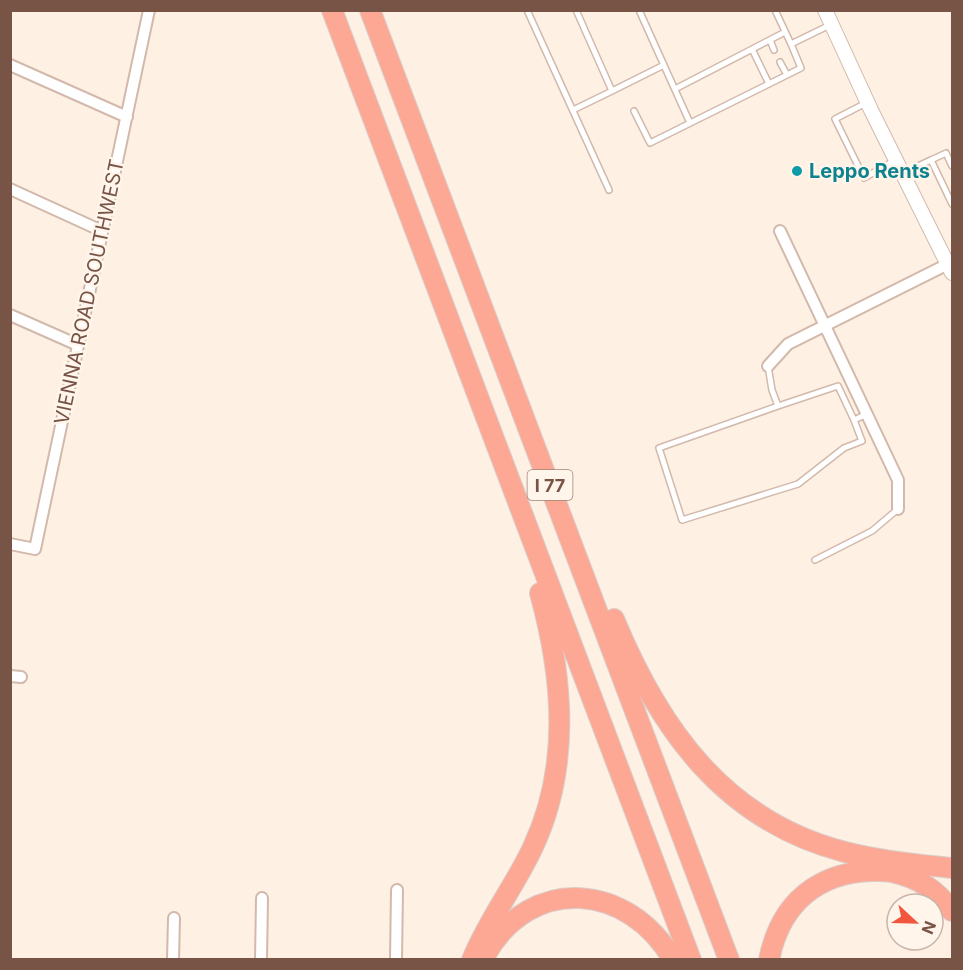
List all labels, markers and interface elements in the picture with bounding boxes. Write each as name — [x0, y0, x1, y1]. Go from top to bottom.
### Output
street label: VIENNA ROAD SOUTHWEST — [49, 157, 129, 427]
place label: Leppo Rents — [809, 159, 930, 183]
marker: Leppo Rents — [790, 164, 804, 178]
road number: I 77 — [528, 470, 572, 500]
north arrow — [885, 892, 945, 952]
text: N — [917, 918, 940, 937]

